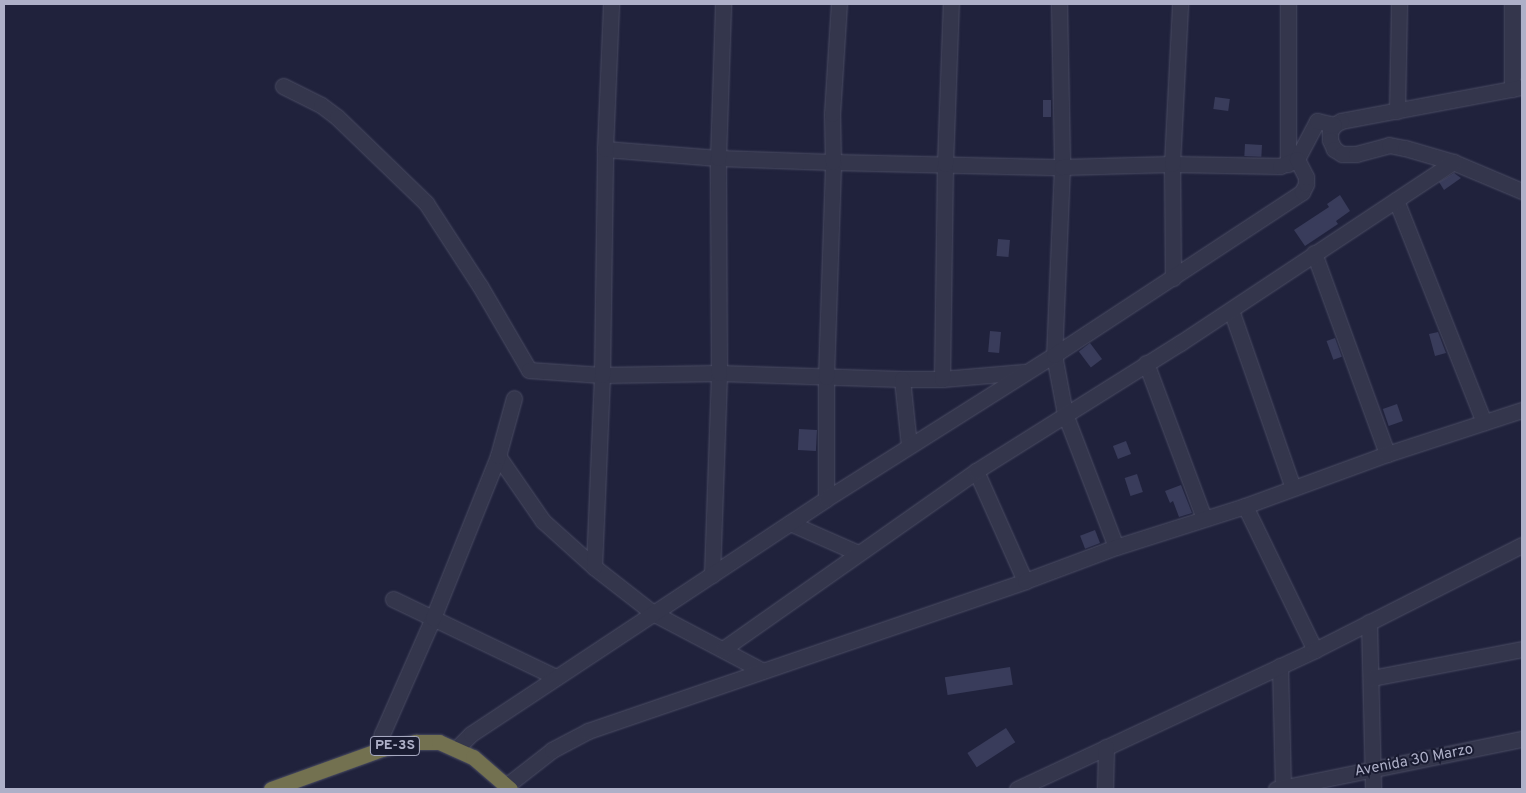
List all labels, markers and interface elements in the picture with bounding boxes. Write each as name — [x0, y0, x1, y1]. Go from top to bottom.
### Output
road number: PE-3S — [369, 734, 421, 758]
street label: Avenida 30 Marzo — [1353, 741, 1475, 781]

